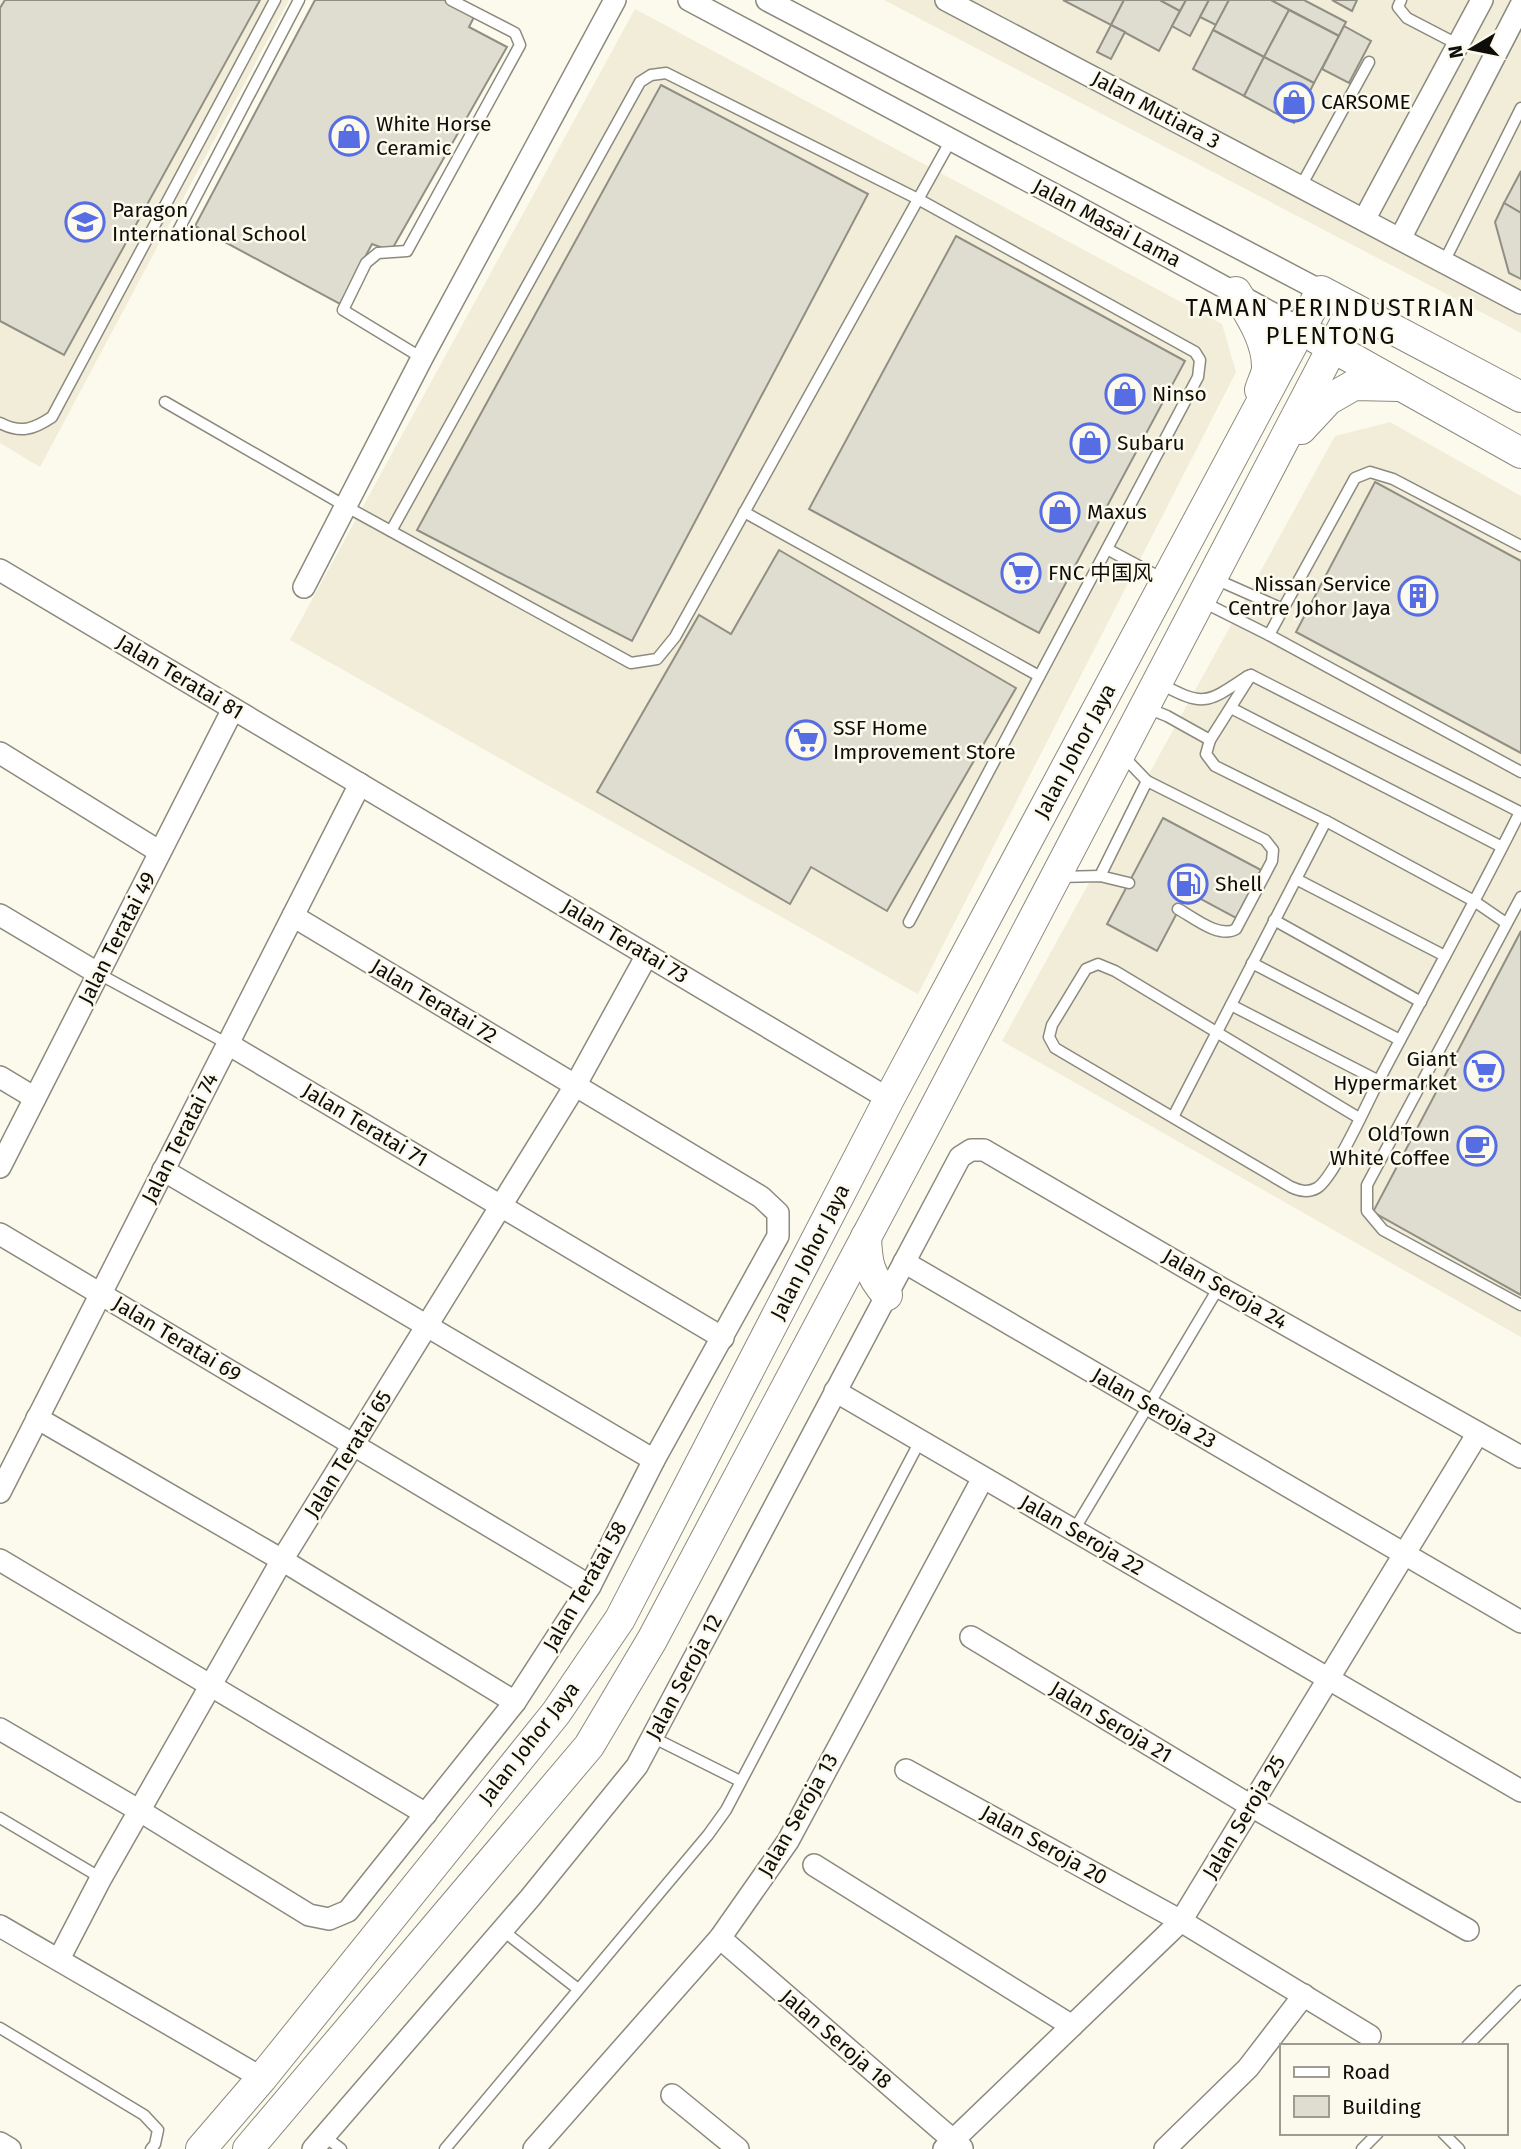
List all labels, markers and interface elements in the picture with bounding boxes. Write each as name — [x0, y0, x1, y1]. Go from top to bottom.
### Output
north arrow — [1437, 14, 1507, 84]
text: N — [1443, 44, 1468, 60]
street label: Jalan Mutiara 3 — [1088, 65, 1224, 155]
shop icon: CARSOME — [1273, 81, 1315, 123]
place label: CARSOME — [1321, 89, 1411, 115]
place label: White Horse Ceramic — [376, 111, 491, 161]
shop icon: White Horse Ceramic — [328, 115, 370, 157]
street label: Jalan Masai Lama — [1028, 173, 1186, 273]
place label: Paragon International School — [112, 197, 307, 247]
school or university icon: Paragon International School — [64, 201, 106, 243]
district label: TAMAN PERINDUSTRIAN PLENTONG — [1186, 294, 1476, 350]
shop icon: Ninso — [1104, 373, 1146, 415]
place label: Ninso — [1152, 381, 1207, 407]
shop icon: Subaru — [1069, 422, 1111, 464]
place label: Subaru — [1117, 430, 1185, 456]
shop icon: Maxus — [1039, 491, 1081, 533]
place label: Maxus — [1087, 499, 1147, 525]
supermarket icon: FNC 中国风 — [1000, 552, 1042, 594]
place label: FNC 中国风 — [1048, 560, 1153, 586]
place label: Nissan Service Centre Johor Jaya — [1228, 571, 1391, 621]
building icon: Nissan Service Centre Johor Jaya — [1397, 575, 1439, 617]
street label: Jalan Teratai 81 — [112, 629, 248, 725]
street label: Jalan Johor Jaya — [1029, 679, 1121, 823]
place label: SSF Home Improvement Store — [833, 715, 1016, 765]
supermarket icon: SSF Home Improvement Store — [785, 719, 827, 761]
fuel station icon: Shell — [1167, 863, 1209, 905]
street label: Jalan Teratai 49 — [72, 867, 162, 1009]
place label: Shell — [1215, 871, 1263, 897]
street label: Jalan Teratai 73 — [557, 893, 693, 989]
street label: Jalan Teratai 72 — [366, 953, 502, 1049]
place label: Giant Hypermarket — [1333, 1046, 1457, 1096]
supermarket icon: Giant Hypermarket — [1463, 1050, 1505, 1092]
street label: Jalan Teratai 74 — [136, 1068, 224, 1208]
street label: Jalan Teratai 71 — [298, 1077, 432, 1173]
place label: OldTown White Coffee — [1330, 1121, 1450, 1171]
cafe icon: OldTown White Coffee — [1456, 1125, 1498, 1167]
street label: Jalan Johor Jaya — [765, 1180, 855, 1324]
street label: Jalan Seroja 24 — [1158, 1243, 1292, 1335]
street label: Jalan Teratai 69 — [108, 1290, 246, 1388]
street label: Jalan Seroja 23 — [1087, 1362, 1221, 1454]
street label: Jalan Teratai 65 — [299, 1386, 397, 1522]
street label: Jalan Seroja 22 — [1015, 1489, 1149, 1581]
street label: Jalan Teratai 58 — [537, 1517, 633, 1655]
street label: Jalan Seroja 12 — [640, 1610, 728, 1744]
street label: Jalan Seroja 21 — [1045, 1675, 1177, 1769]
street label: Jalan Johor Jaya — [473, 1676, 585, 1810]
street label: Jalan Seroja 13 — [752, 1749, 844, 1881]
street label: Jalan Seroja 25 — [1197, 1751, 1291, 1883]
street label: Jalan Seroja 20 — [976, 1800, 1112, 1890]
street label: Jalan Seroja 18 — [775, 1984, 897, 2094]
legend — [1280, 2044, 1507, 2135]
text: Road — [1342, 2059, 1390, 2085]
text: Building — [1342, 2094, 1421, 2120]

